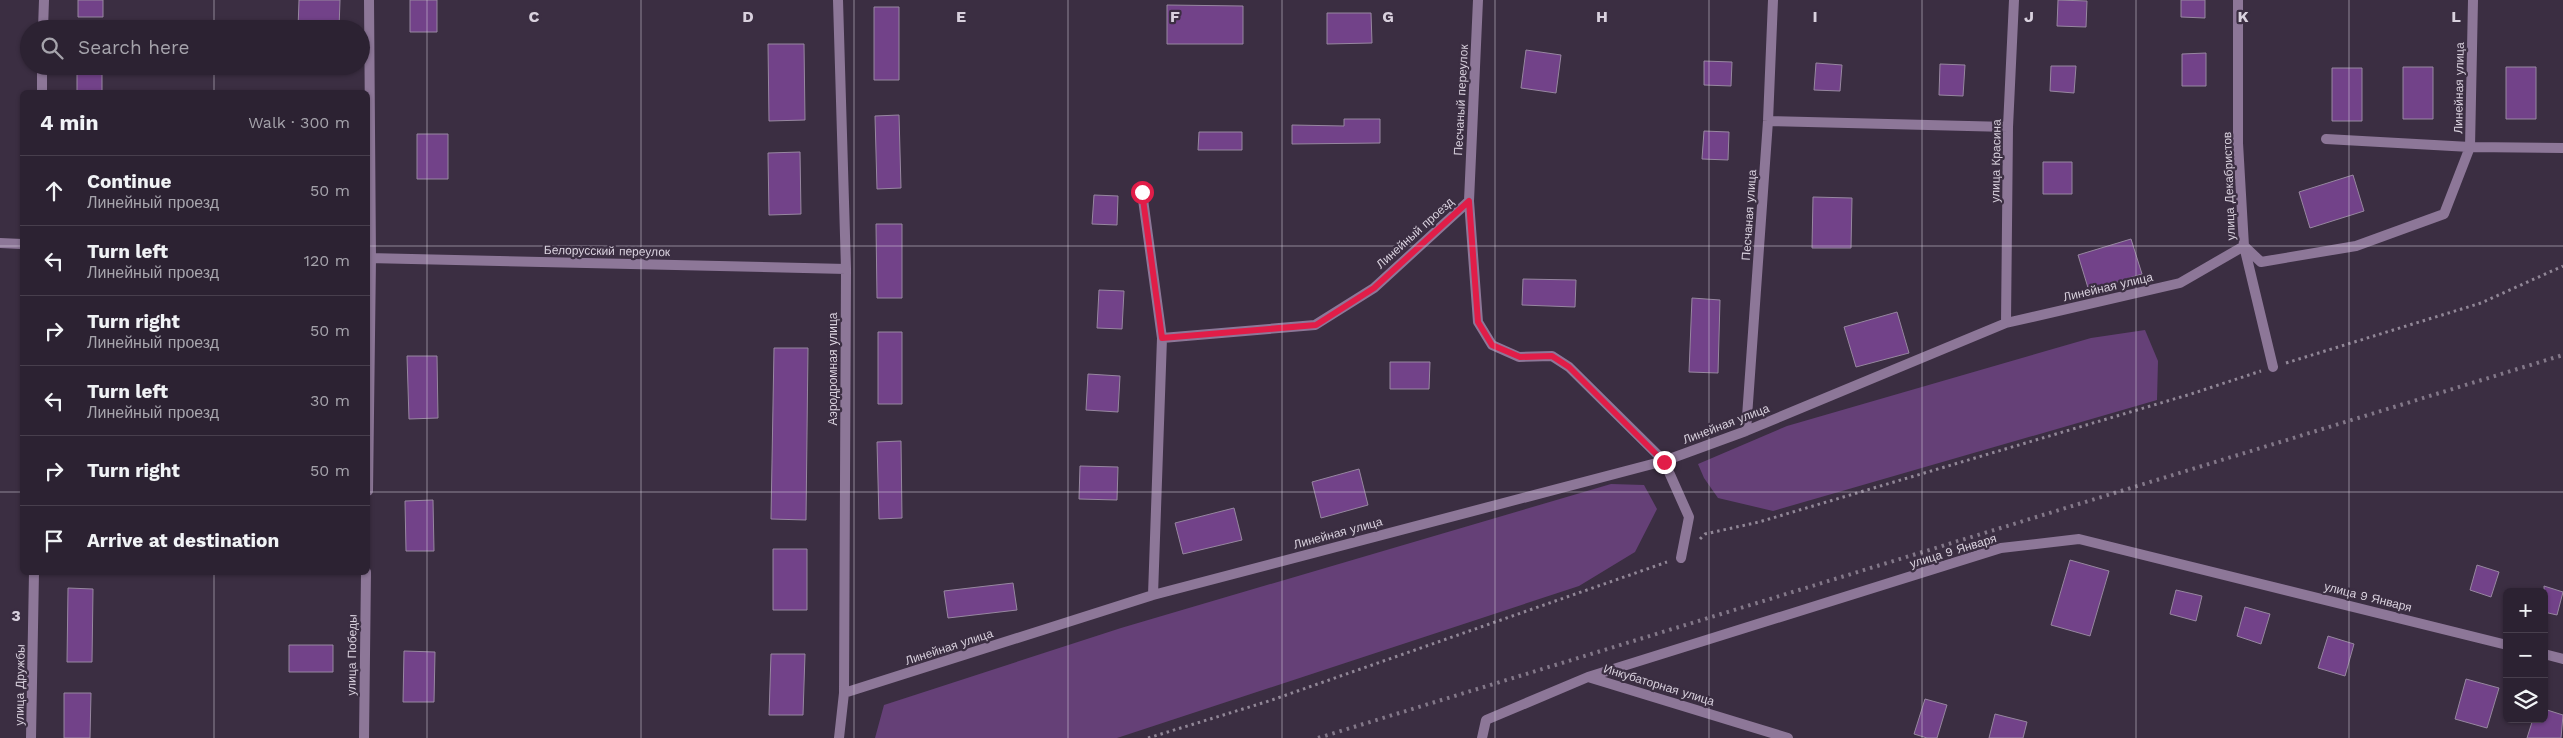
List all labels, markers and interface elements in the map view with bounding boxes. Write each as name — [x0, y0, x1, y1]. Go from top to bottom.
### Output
text: C — [529, 7, 540, 26]
text: D — [742, 7, 754, 26]
text: E — [956, 7, 966, 26]
text: F — [1170, 7, 1180, 26]
text: G — [1382, 7, 1394, 26]
text: H — [1596, 7, 1608, 26]
text: I — [1812, 7, 1818, 26]
text: J — [2024, 7, 2034, 26]
text: K — [2237, 7, 2249, 26]
text: L — [2451, 7, 2461, 26]
search box — [20, 20, 370, 75]
icon: search — [38, 34, 66, 62]
text: Search here — [78, 36, 189, 59]
street label: Линейная улица — [2451, 42, 2467, 134]
street label: Песчаный переулок — [1451, 43, 1471, 156]
text: 4 min — [40, 110, 98, 135]
text: Walk · 300 m — [248, 113, 350, 132]
street label: улица Красина — [1988, 119, 2004, 203]
street label: улица Декабристов — [2220, 131, 2238, 241]
street label: Песчаная улица — [1739, 169, 1759, 261]
text: Continue — [87, 170, 171, 193]
icon: ahead — [40, 177, 68, 205]
text: 50 m — [310, 181, 350, 200]
route start — [1131, 181, 1154, 204]
text: Линейный проезд — [87, 193, 219, 212]
street label: Линейный проезд — [1373, 195, 1457, 271]
text: Turn left — [87, 240, 168, 263]
street label: Белорусский переулок — [544, 243, 671, 259]
icon: left — [40, 247, 68, 275]
text: 120 m — [304, 251, 350, 270]
text: Линейный проезд — [87, 263, 219, 282]
street label: Линейная улица — [2062, 270, 2154, 304]
text: Turn right — [87, 310, 180, 333]
street label: Аэродромная улица — [826, 312, 840, 425]
icon: right — [40, 317, 68, 345]
text: 50 m — [310, 321, 350, 340]
text: Линейный проезд — [87, 333, 219, 352]
text: Turn left — [87, 380, 168, 403]
icon: left — [40, 387, 68, 415]
text: 30 m — [310, 391, 350, 410]
street label: Линейная улица — [1681, 401, 1772, 447]
text: Линейный проезд — [87, 403, 219, 422]
route end — [1653, 451, 1676, 474]
icon: right — [40, 457, 68, 485]
text: Turn right — [87, 459, 180, 482]
text: 50 m — [310, 461, 350, 480]
street label: Линейная улица — [1292, 514, 1384, 552]
icon: arrive — [40, 527, 68, 555]
text: Arrive at destination — [87, 529, 279, 552]
street label: улица 9 Января — [1908, 531, 1998, 571]
street label: улица 9 Января — [2323, 579, 2413, 615]
map controls — [2503, 588, 2548, 723]
button: + — [2503, 588, 2548, 633]
text: 3 — [11, 606, 21, 625]
street label: улица Победы — [344, 614, 360, 696]
street label: Линейная улица — [903, 626, 995, 668]
button: − — [2503, 633, 2548, 678]
street label: улица Дружбы — [12, 644, 28, 726]
street label: Инкубаторная улица — [1602, 661, 1717, 709]
button: layers — [2503, 678, 2548, 723]

